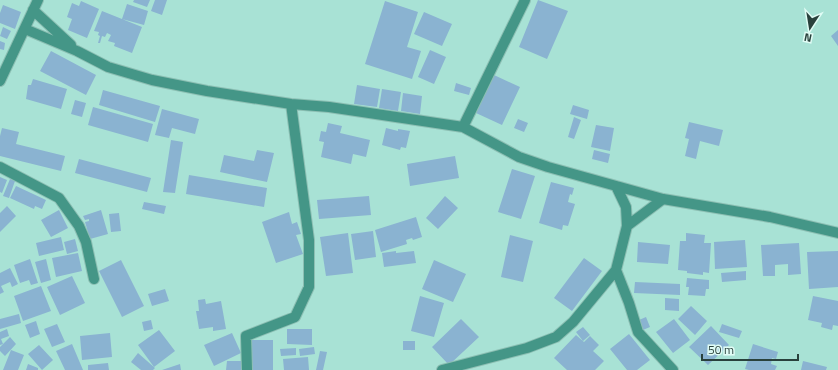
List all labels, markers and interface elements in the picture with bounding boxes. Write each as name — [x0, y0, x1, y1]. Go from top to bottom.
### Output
north arrow — [790, 8, 830, 48]
text: N — [803, 29, 813, 46]
scale bar — [702, 336, 798, 362]
text: 50 m — [708, 340, 734, 359]

